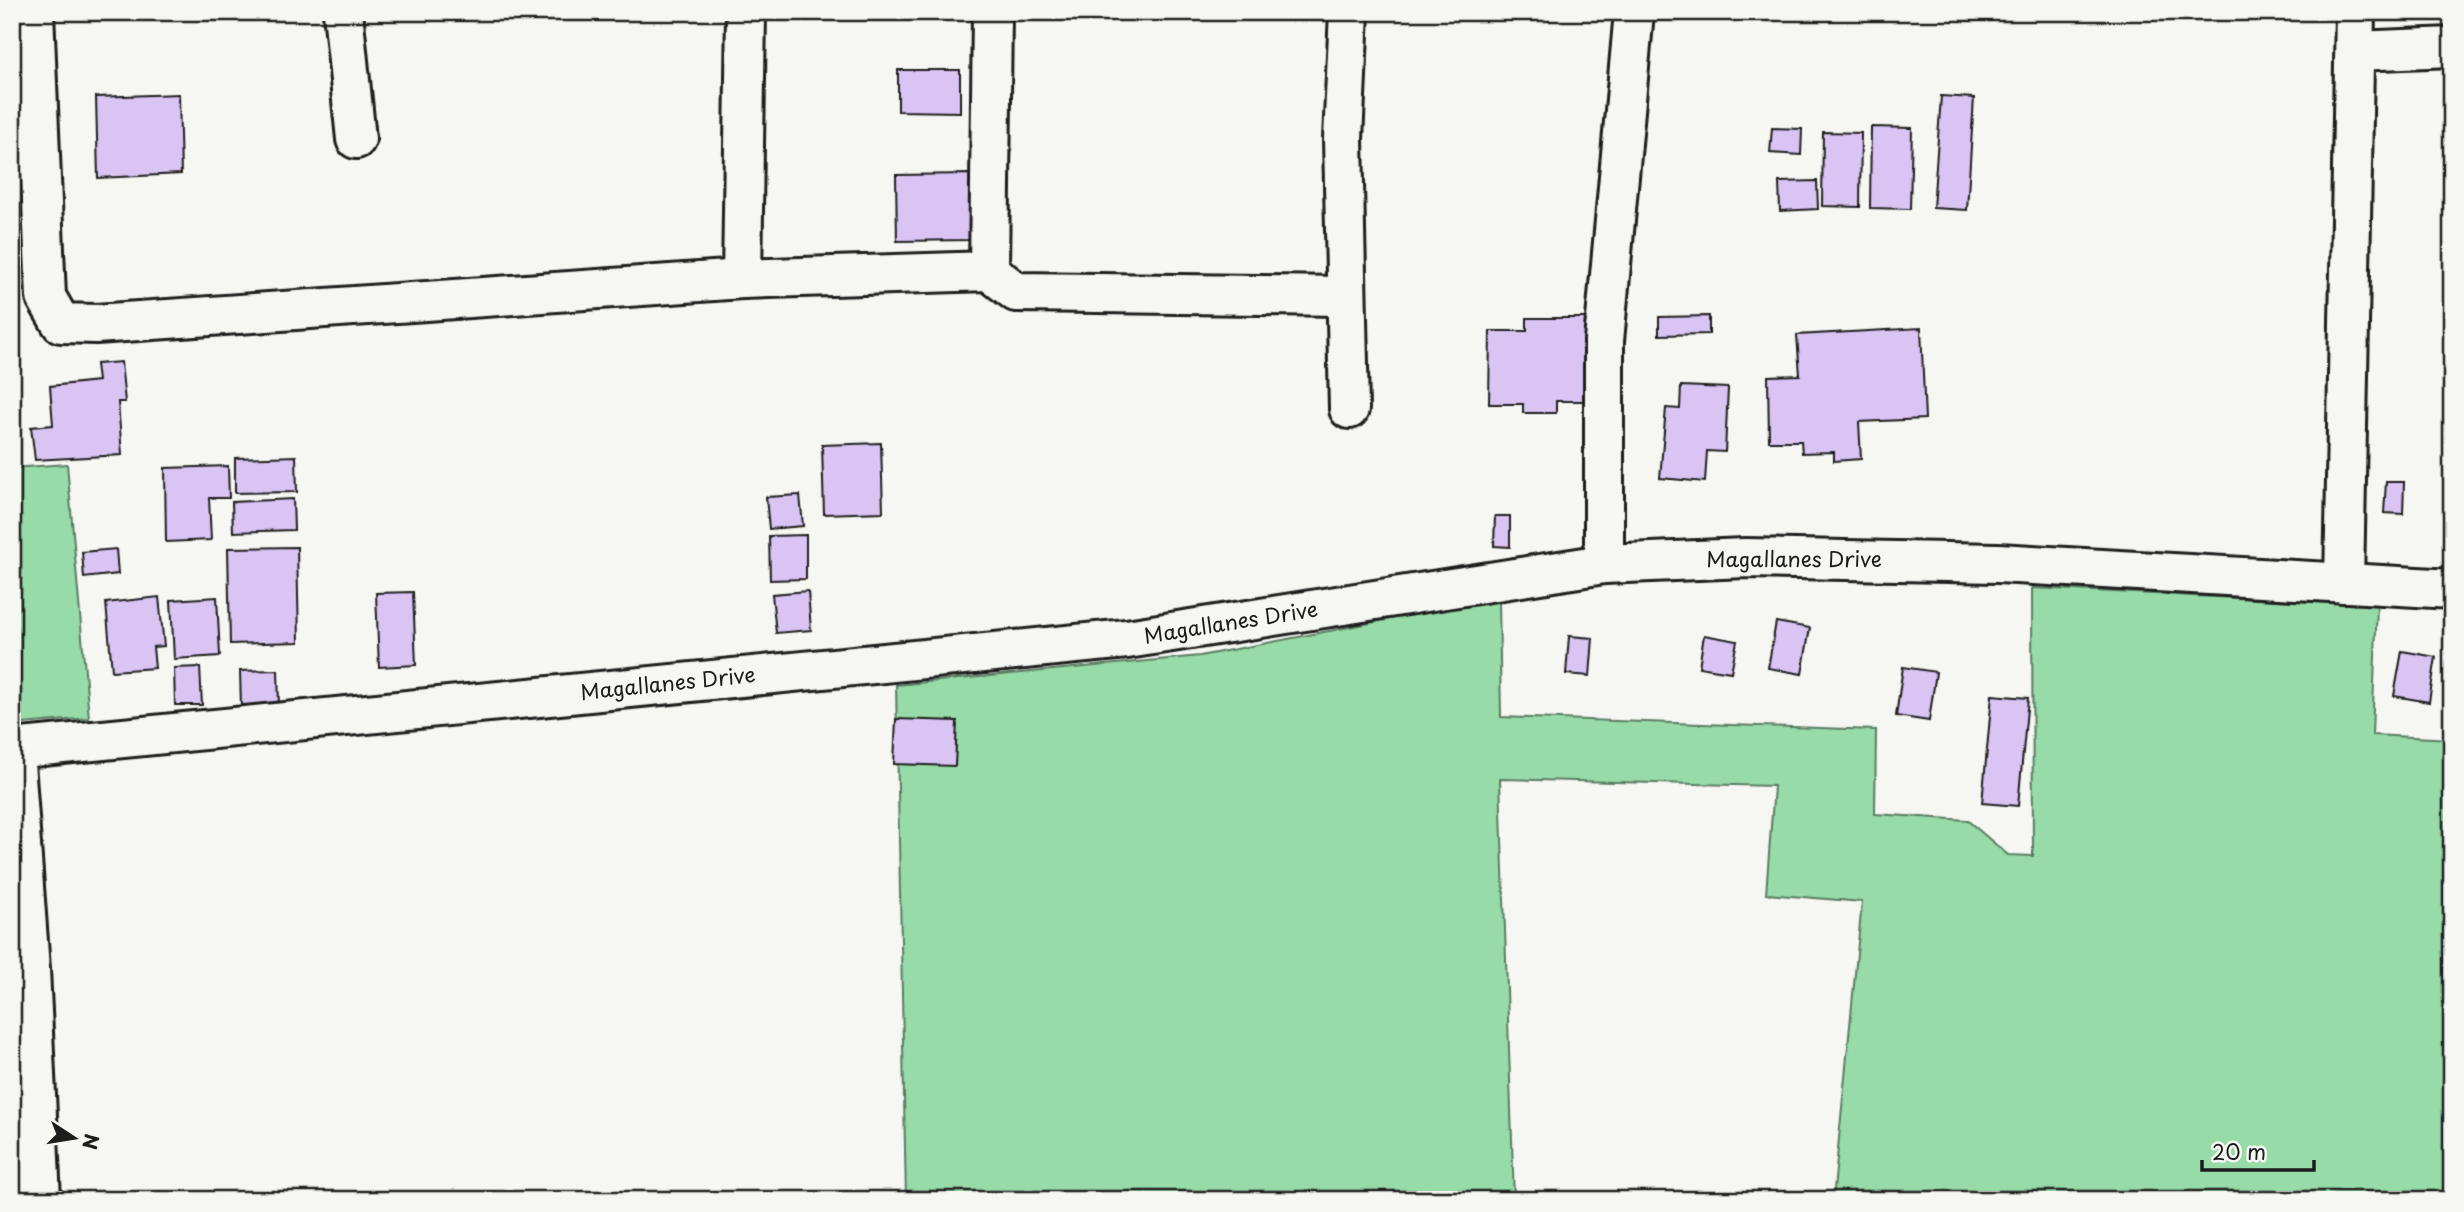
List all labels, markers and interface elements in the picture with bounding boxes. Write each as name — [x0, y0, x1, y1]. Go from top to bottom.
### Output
street label: Magallanes Drive — [1706, 542, 1882, 574]
street label: Magallanes Drive — [1141, 591, 1320, 651]
street label: Magallanes Drive — [579, 657, 757, 707]
north arrow — [38, 1104, 108, 1174]
scale bar — [2202, 1128, 2314, 1172]
text: N — [76, 1131, 107, 1152]
text: 20 m — [2212, 1135, 2266, 1167]

